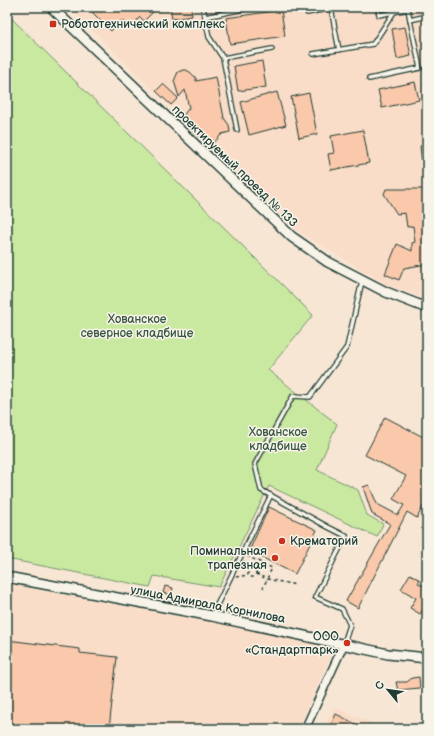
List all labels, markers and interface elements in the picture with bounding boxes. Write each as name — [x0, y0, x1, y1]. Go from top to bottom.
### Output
place label: Робототехнический комплекс — [61, 17, 225, 32]
marker: Робототехнический комплекс — [48, 19, 58, 29]
street label: проектируемый проезд № 133 — [169, 102, 301, 231]
park label: Хованское северное кладбище — [81, 312, 194, 341]
park label: Хованское кладбище — [249, 425, 308, 454]
place label: Крематорий — [290, 534, 358, 549]
marker: Крематорий — [277, 536, 287, 546]
place label: Поминальная трапезная — [190, 544, 267, 573]
marker: Поминальная трапезная — [270, 553, 280, 563]
street label: улица Адмирала Корнилова — [129, 582, 287, 627]
place label: ООО «Стандартпарк» — [245, 629, 339, 658]
marker: ООО «Стандартпарк» — [342, 638, 352, 648]
north arrow — [368, 670, 408, 710]
text: С — [372, 679, 387, 692]

